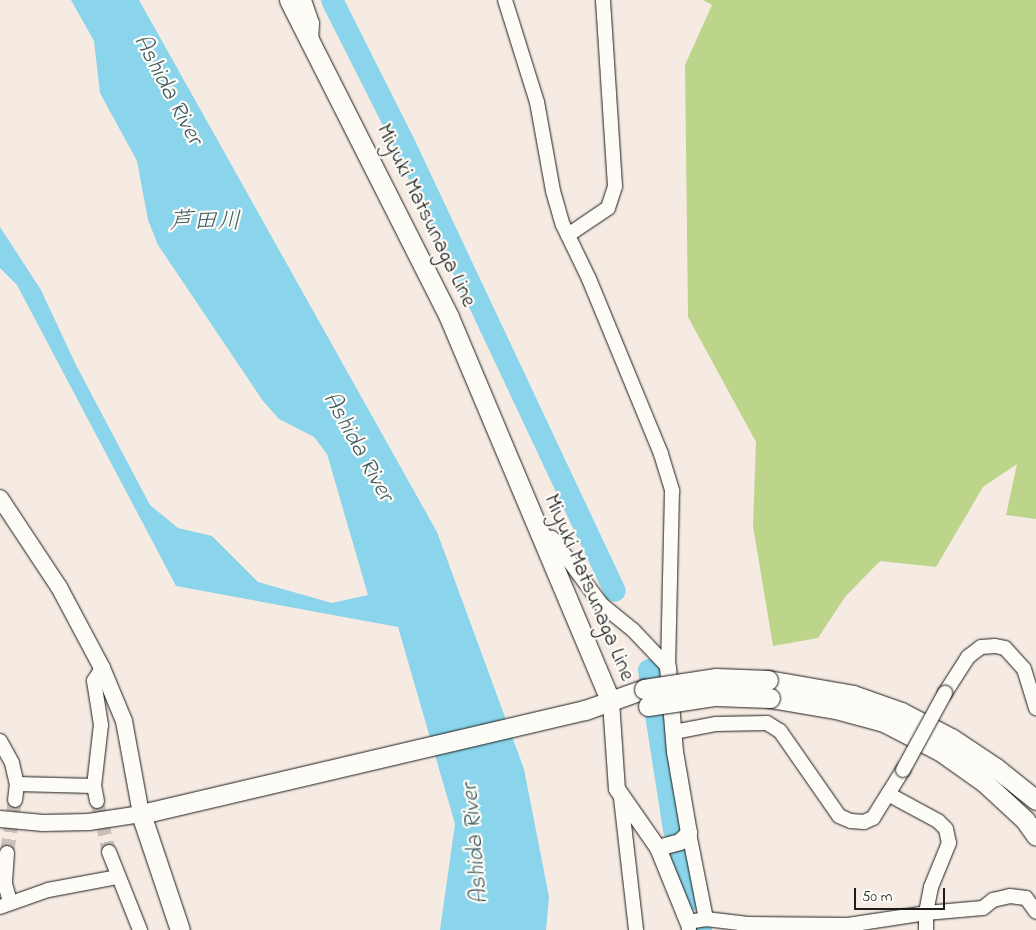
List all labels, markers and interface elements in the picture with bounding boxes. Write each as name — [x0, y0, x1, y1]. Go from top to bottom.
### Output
water label: Ashida River — [126, 30, 208, 150]
street label: Miyuki Matsunaga Line — [369, 120, 481, 312]
water label: 芦田川 — [169, 209, 241, 237]
water label: Ashida River — [315, 387, 399, 507]
street label: Miyuki Matsunaga Line — [537, 491, 639, 685]
water label: Ashida River — [456, 783, 496, 905]
scale bar — [856, 878, 947, 910]
text: 50 m — [862, 886, 892, 908]

